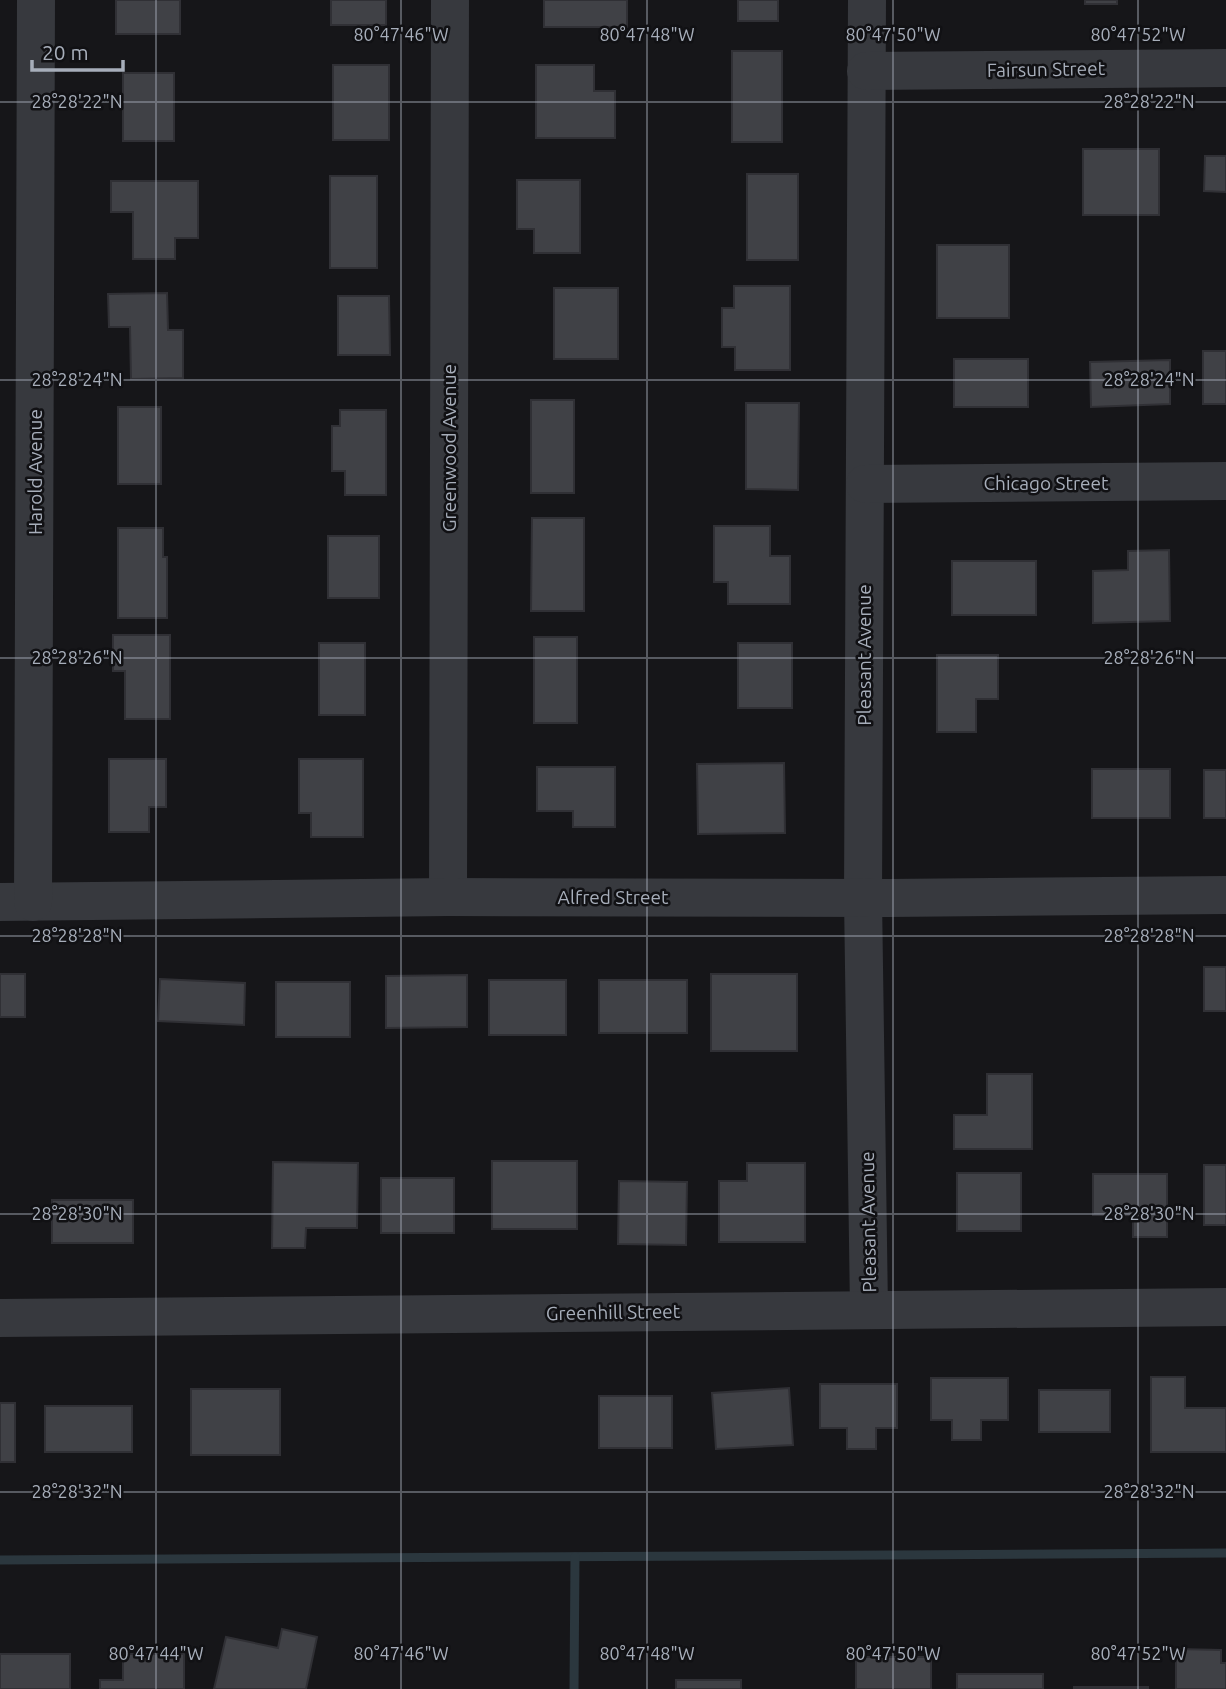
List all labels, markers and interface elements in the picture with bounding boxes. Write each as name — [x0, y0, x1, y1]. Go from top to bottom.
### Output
text: 80°47'46"W — [353, 24, 449, 44]
text: 80°47'48"W — [599, 24, 695, 44]
text: 80°47'50"W — [845, 24, 941, 44]
text: 80°47'52"W — [1090, 24, 1186, 44]
scale bar — [32, 28, 122, 72]
text: 20 m — [42, 40, 89, 64]
street label: Fairsun Street — [987, 57, 1106, 81]
text: 28°28'22"N — [31, 91, 123, 111]
text: 28°28'22"N — [1103, 91, 1195, 111]
street label: Greenwood Avenue — [438, 364, 460, 532]
text: 28°28'24"N — [31, 369, 123, 389]
text: 28°28'24"N — [1103, 369, 1195, 389]
street label: Harold Avenue — [24, 409, 46, 535]
street label: Chicago Street — [983, 472, 1109, 494]
street label: Pleasant Avenue — [853, 584, 875, 726]
text: 28°28'26"N — [31, 647, 123, 667]
text: 28°28'26"N — [1103, 647, 1195, 667]
street label: Alfred Street — [558, 886, 669, 908]
text: 28°28'28"N — [31, 925, 123, 945]
text: 28°28'28"N — [1103, 925, 1195, 945]
street label: Pleasant Avenue — [856, 1151, 880, 1293]
text: 28°28'30"N — [31, 1203, 123, 1223]
text: 28°28'30"N — [1103, 1203, 1195, 1223]
street label: Greenhill Street — [546, 1300, 681, 1324]
text: 28°28'32"N — [31, 1481, 123, 1501]
text: 28°28'32"N — [1103, 1481, 1195, 1501]
text: 80°47'44"W — [108, 1643, 204, 1663]
text: 80°47'46"W — [353, 1643, 449, 1663]
text: 80°47'48"W — [599, 1643, 695, 1663]
text: 80°47'50"W — [845, 1643, 941, 1663]
text: 80°47'52"W — [1090, 1643, 1186, 1663]

